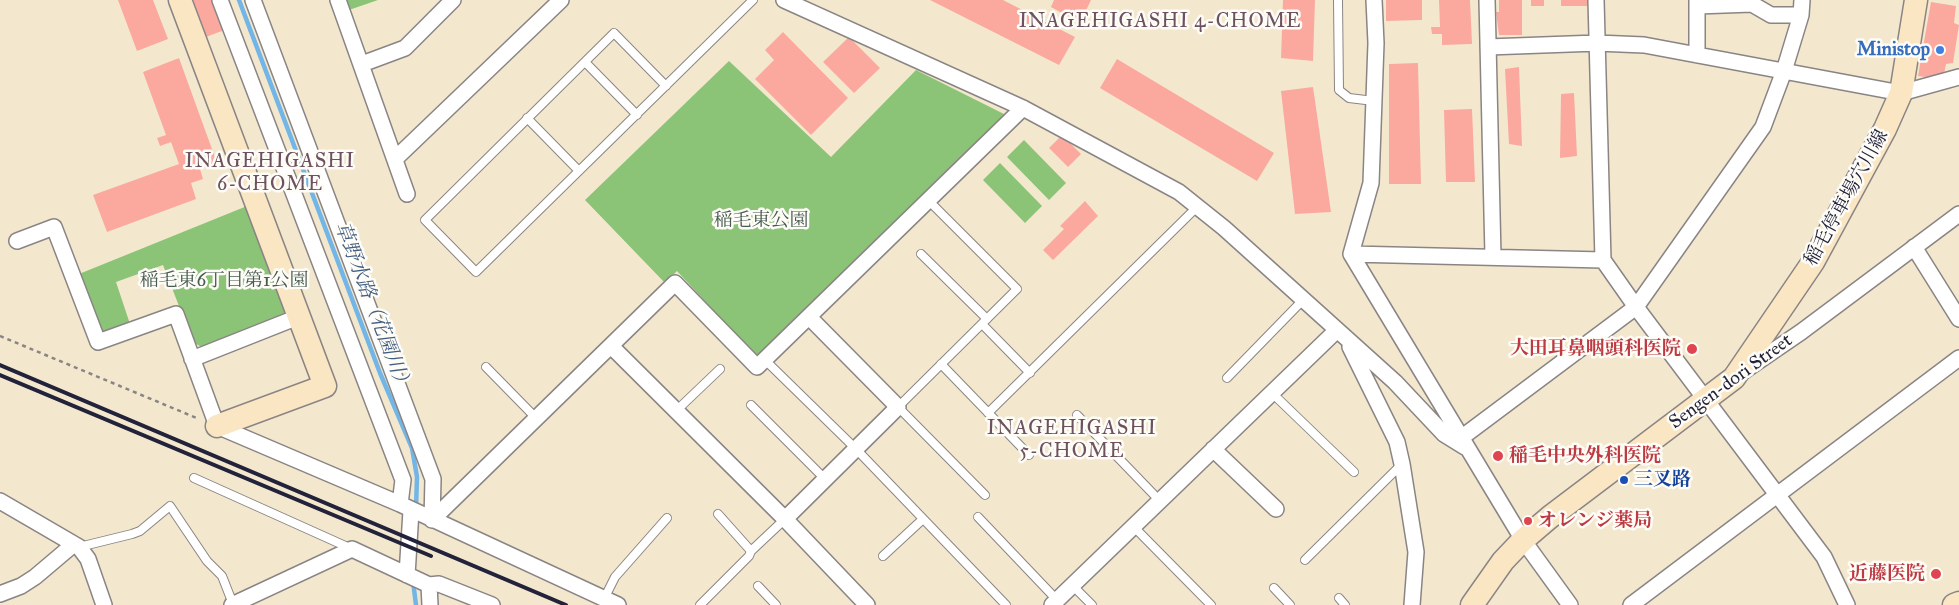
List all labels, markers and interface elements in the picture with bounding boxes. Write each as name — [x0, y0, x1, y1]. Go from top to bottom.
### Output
district label: INAGEHIGASHI 4-CHOME — [1016, 10, 1304, 34]
place label: Ministop — [1857, 39, 1930, 61]
marker: Ministop — [1934, 44, 1946, 56]
street label: 稲毛停車場穴川線 — [1800, 126, 1894, 270]
district label: INAGEHIGASHI 6-CHOME — [183, 150, 357, 197]
park label: 稲毛東公園 — [714, 210, 808, 232]
water label: 草野水路（花園川） — [329, 219, 415, 395]
park label: 稲毛東6丁目第1公園 — [139, 270, 309, 292]
street label: Sengen-dori Street — [1665, 330, 1797, 434]
place label: 大田耳鼻咽頭科医院 — [1510, 338, 1681, 360]
marker: 大田耳鼻咽頭科医院 — [1685, 342, 1699, 356]
district label: INAGEHIGASHI 5-CHOME — [985, 417, 1159, 464]
place label: 稲毛中央外科医院 — [1509, 445, 1661, 467]
marker: 稲毛中央外科医院 — [1491, 449, 1505, 463]
place label: 三叉路 — [1634, 469, 1691, 491]
marker: 三叉路 — [1618, 474, 1630, 486]
place label: オレンジ薬局 — [1538, 510, 1652, 532]
marker: オレンジ薬局 — [1522, 515, 1534, 527]
place label: 近藤医院 — [1849, 563, 1925, 585]
marker: 近藤医院 — [1929, 567, 1943, 581]

